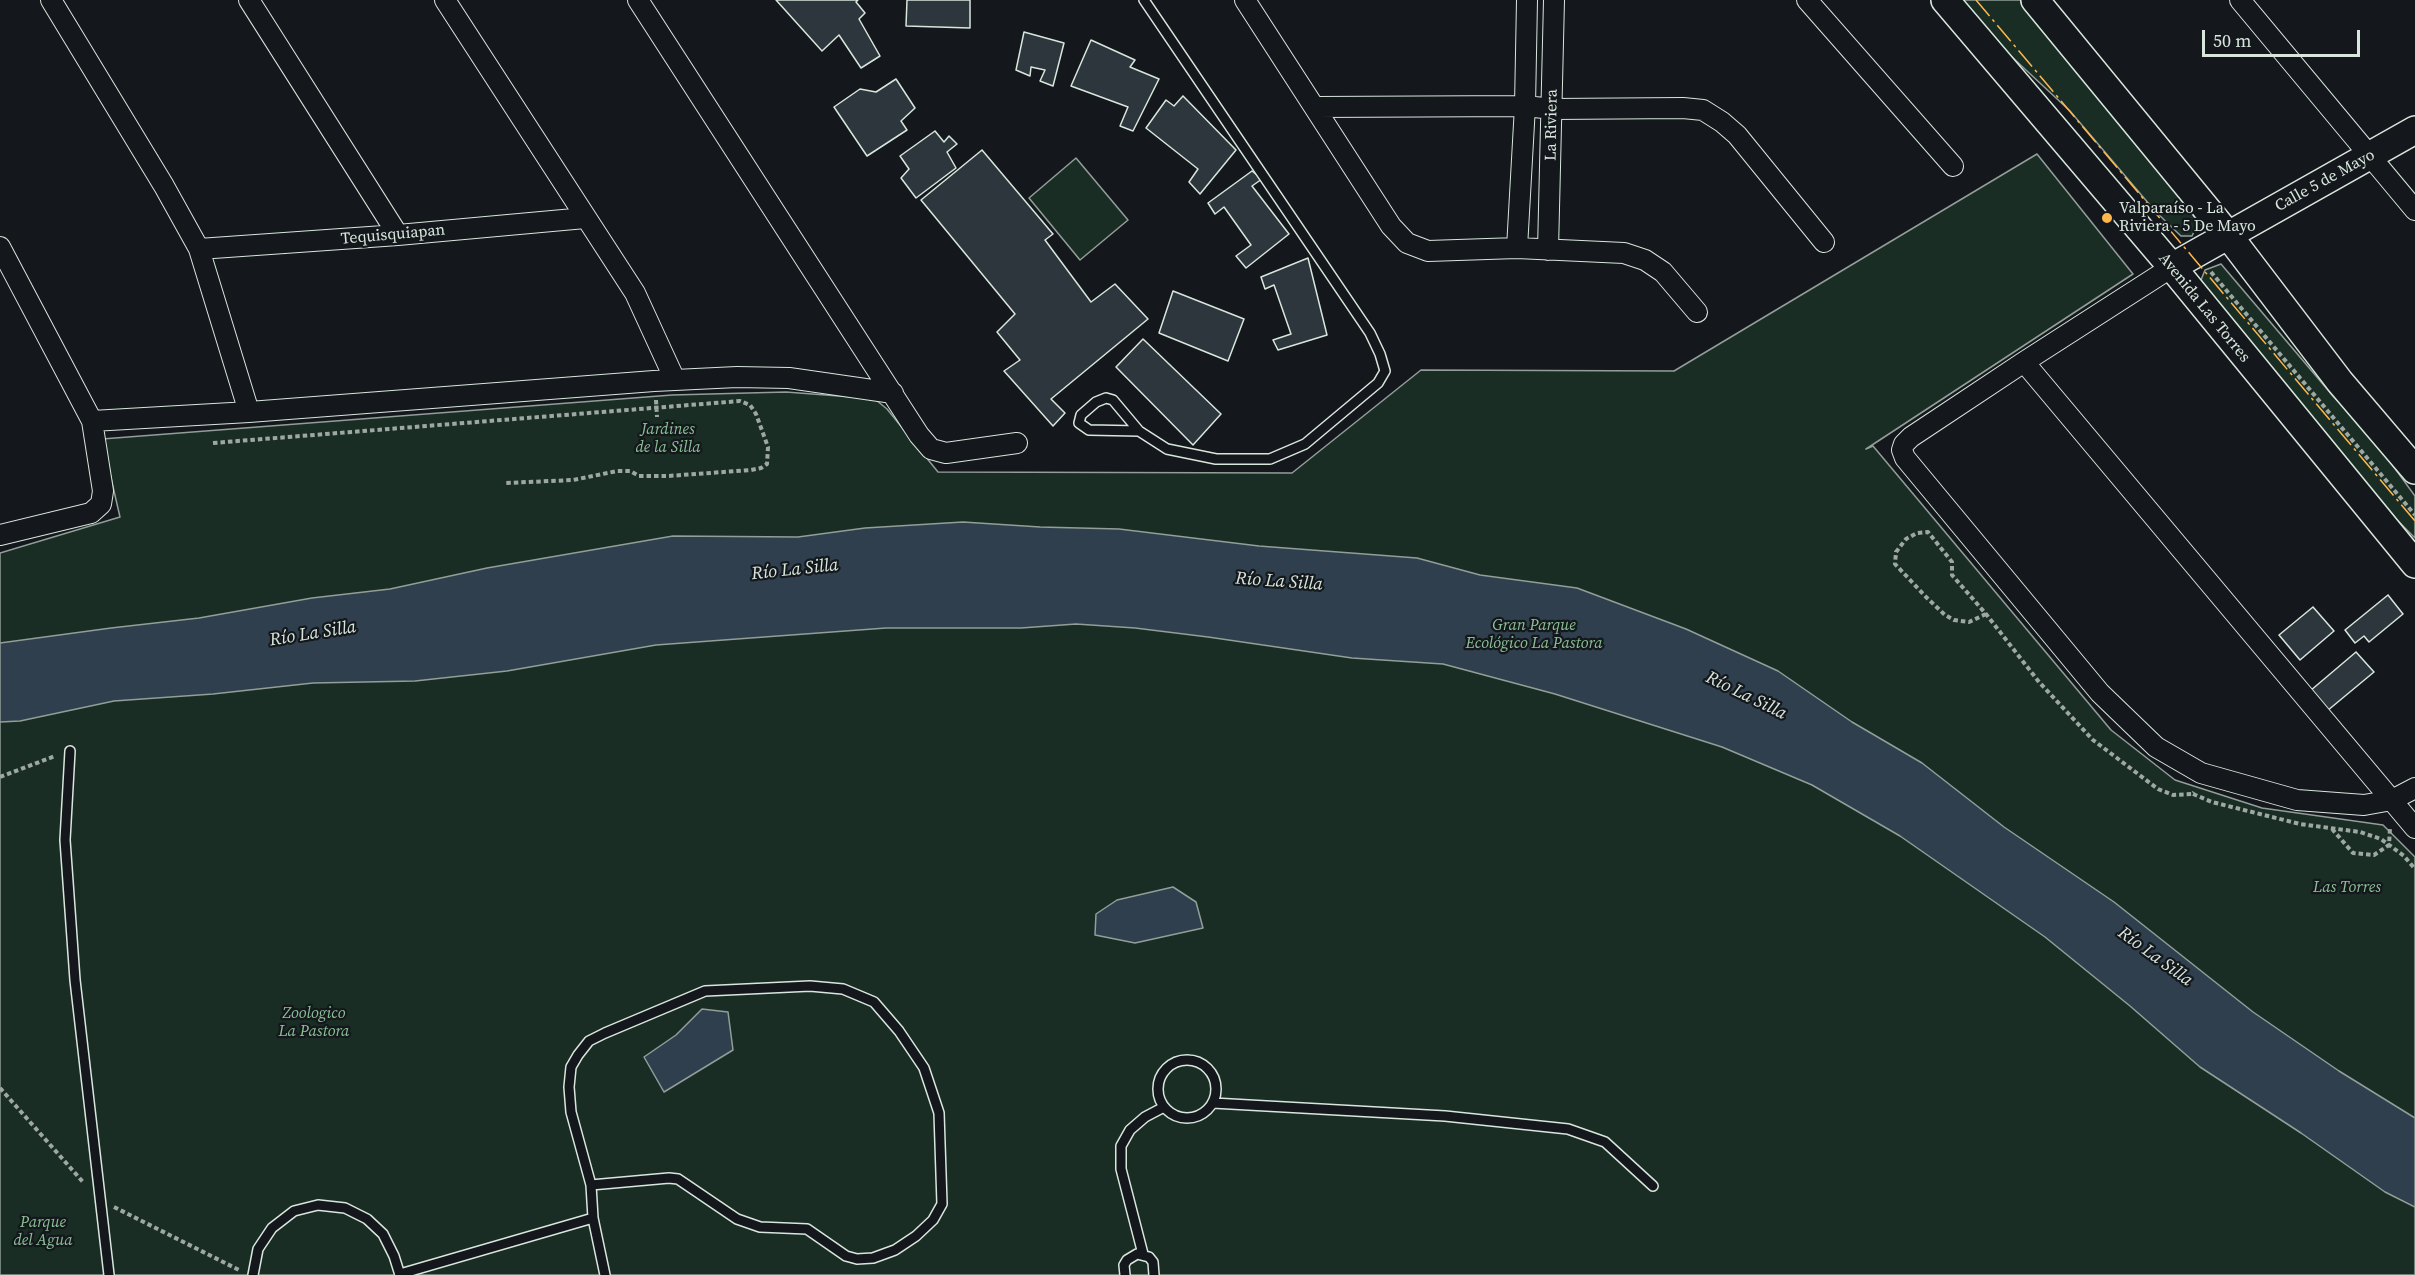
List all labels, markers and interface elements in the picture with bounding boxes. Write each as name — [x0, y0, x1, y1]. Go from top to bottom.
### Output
scale bar — [2205, 18, 2362, 56]
text: 50 m — [2213, 28, 2251, 53]
street label: La Riviera — [1542, 89, 1562, 161]
street label: Calle 5 de Mayo — [2272, 146, 2378, 216]
place label: Valparaíso - La Riviera - 5 De Mayo — [2119, 199, 2256, 237]
marker: Valparaíso - La Riviera - 5 De Mayo — [2100, 211, 2114, 225]
street label: Tequisquiapan — [340, 221, 446, 249]
street label: Avenida Las Torres — [2154, 250, 2254, 366]
park label: Jardines de la Silla — [635, 420, 701, 458]
water label: Río La Silla — [750, 555, 840, 585]
water label: Río La Silla — [1235, 568, 1323, 596]
water label: Río La Silla — [268, 616, 358, 652]
park label: Gran Parque Ecológico La Pastora — [1465, 616, 1603, 654]
water label: Río La Silla — [1702, 667, 1790, 725]
park label: Las Torres — [2313, 878, 2381, 898]
water label: Río La Silla — [2113, 923, 2197, 991]
park label: Zoologico La Pastora — [279, 1004, 349, 1042]
park label: Parque del Agua — [13, 1213, 73, 1251]

